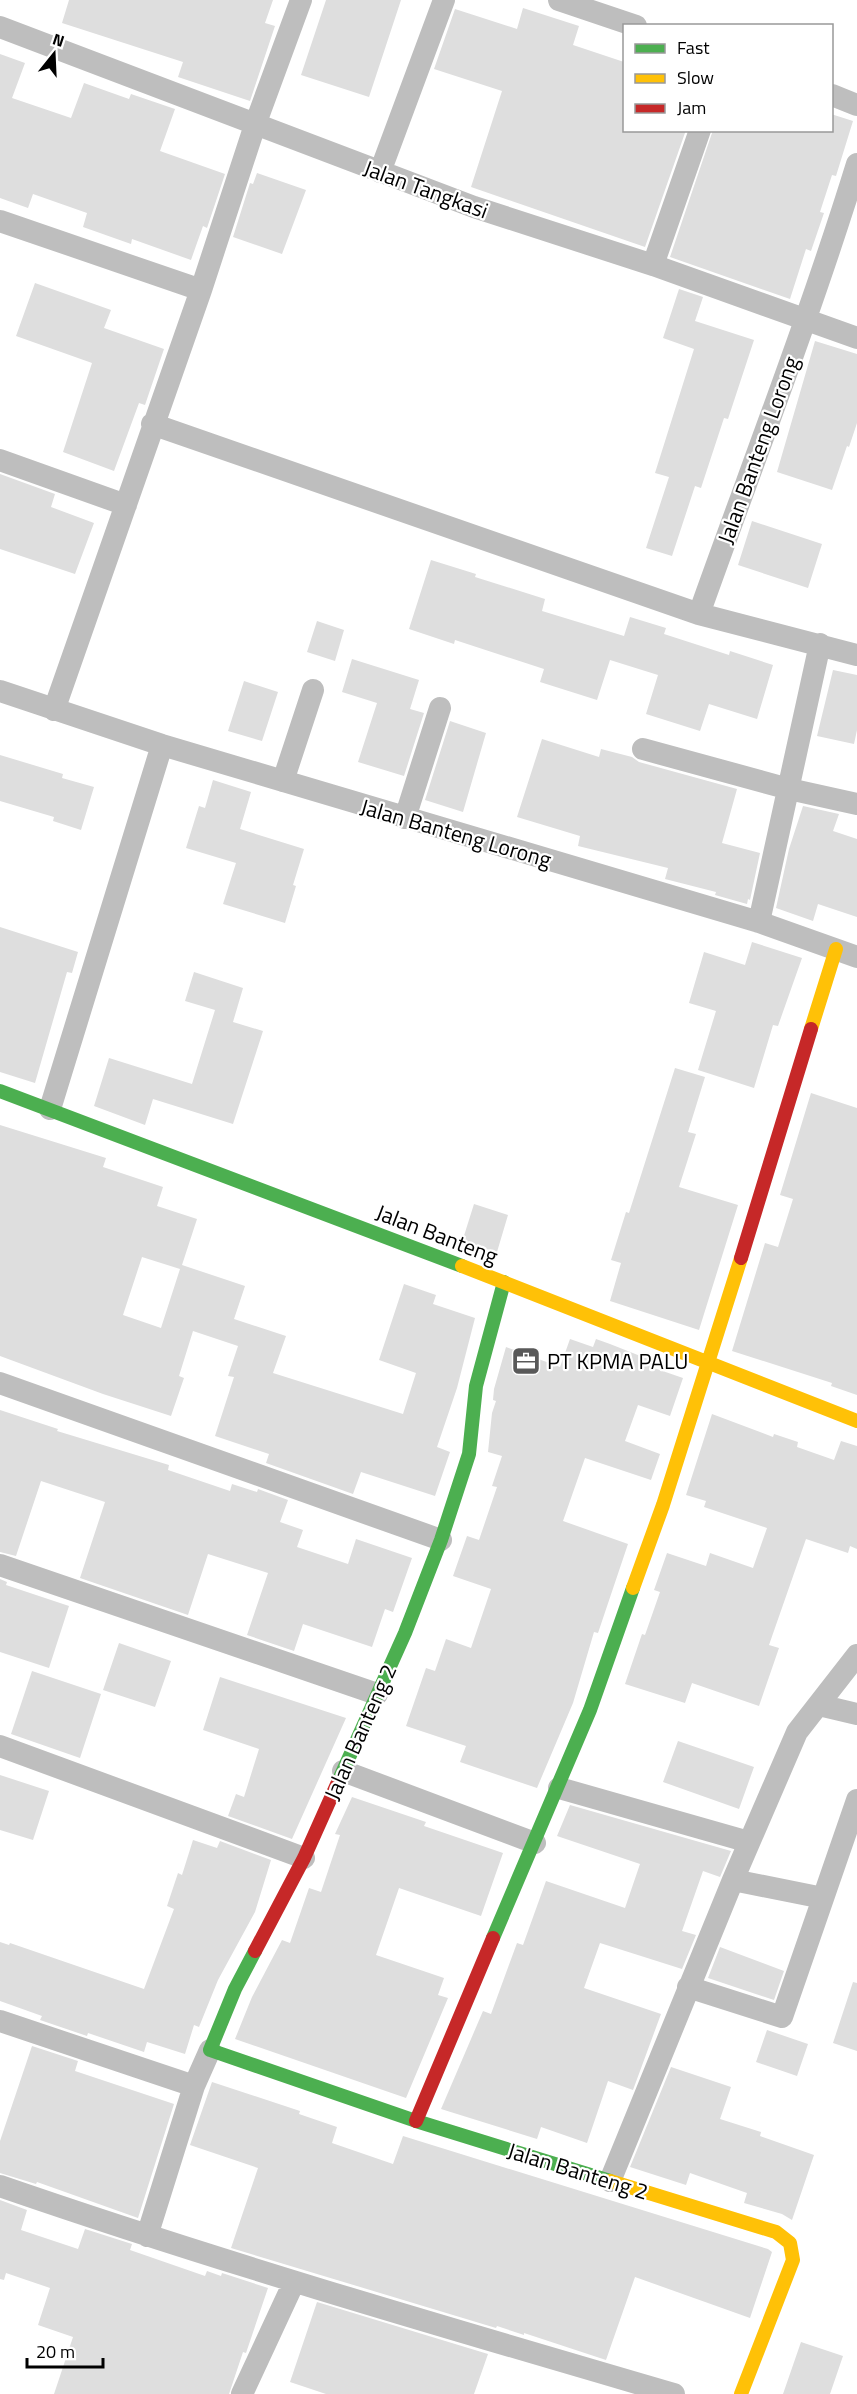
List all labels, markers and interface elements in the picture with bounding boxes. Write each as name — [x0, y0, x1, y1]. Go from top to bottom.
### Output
north arrow — [24, 24, 84, 84]
legend — [623, 24, 833, 132]
text: N — [50, 27, 68, 53]
text: Fast — [677, 34, 710, 61]
text: Slow — [677, 64, 714, 91]
text: Jam — [677, 94, 706, 121]
street label: Jalan Tangkasi — [359, 151, 493, 227]
street label: Jalan Banteng Lorong — [708, 351, 808, 549]
street label: Jalan Banteng Lorong — [356, 789, 556, 877]
street label: Jalan Banteng — [371, 1195, 503, 1273]
place label: PT KPMA PALU — [547, 1344, 688, 1378]
office icon: PT KPMA PALU — [510, 1345, 542, 1377]
street label: Jalan Banteng 2 — [315, 1659, 405, 1805]
street label: Jalan Banteng 2 — [503, 2133, 653, 2209]
scale bar — [27, 2331, 104, 2369]
text: 20 m — [36, 2338, 75, 2365]

